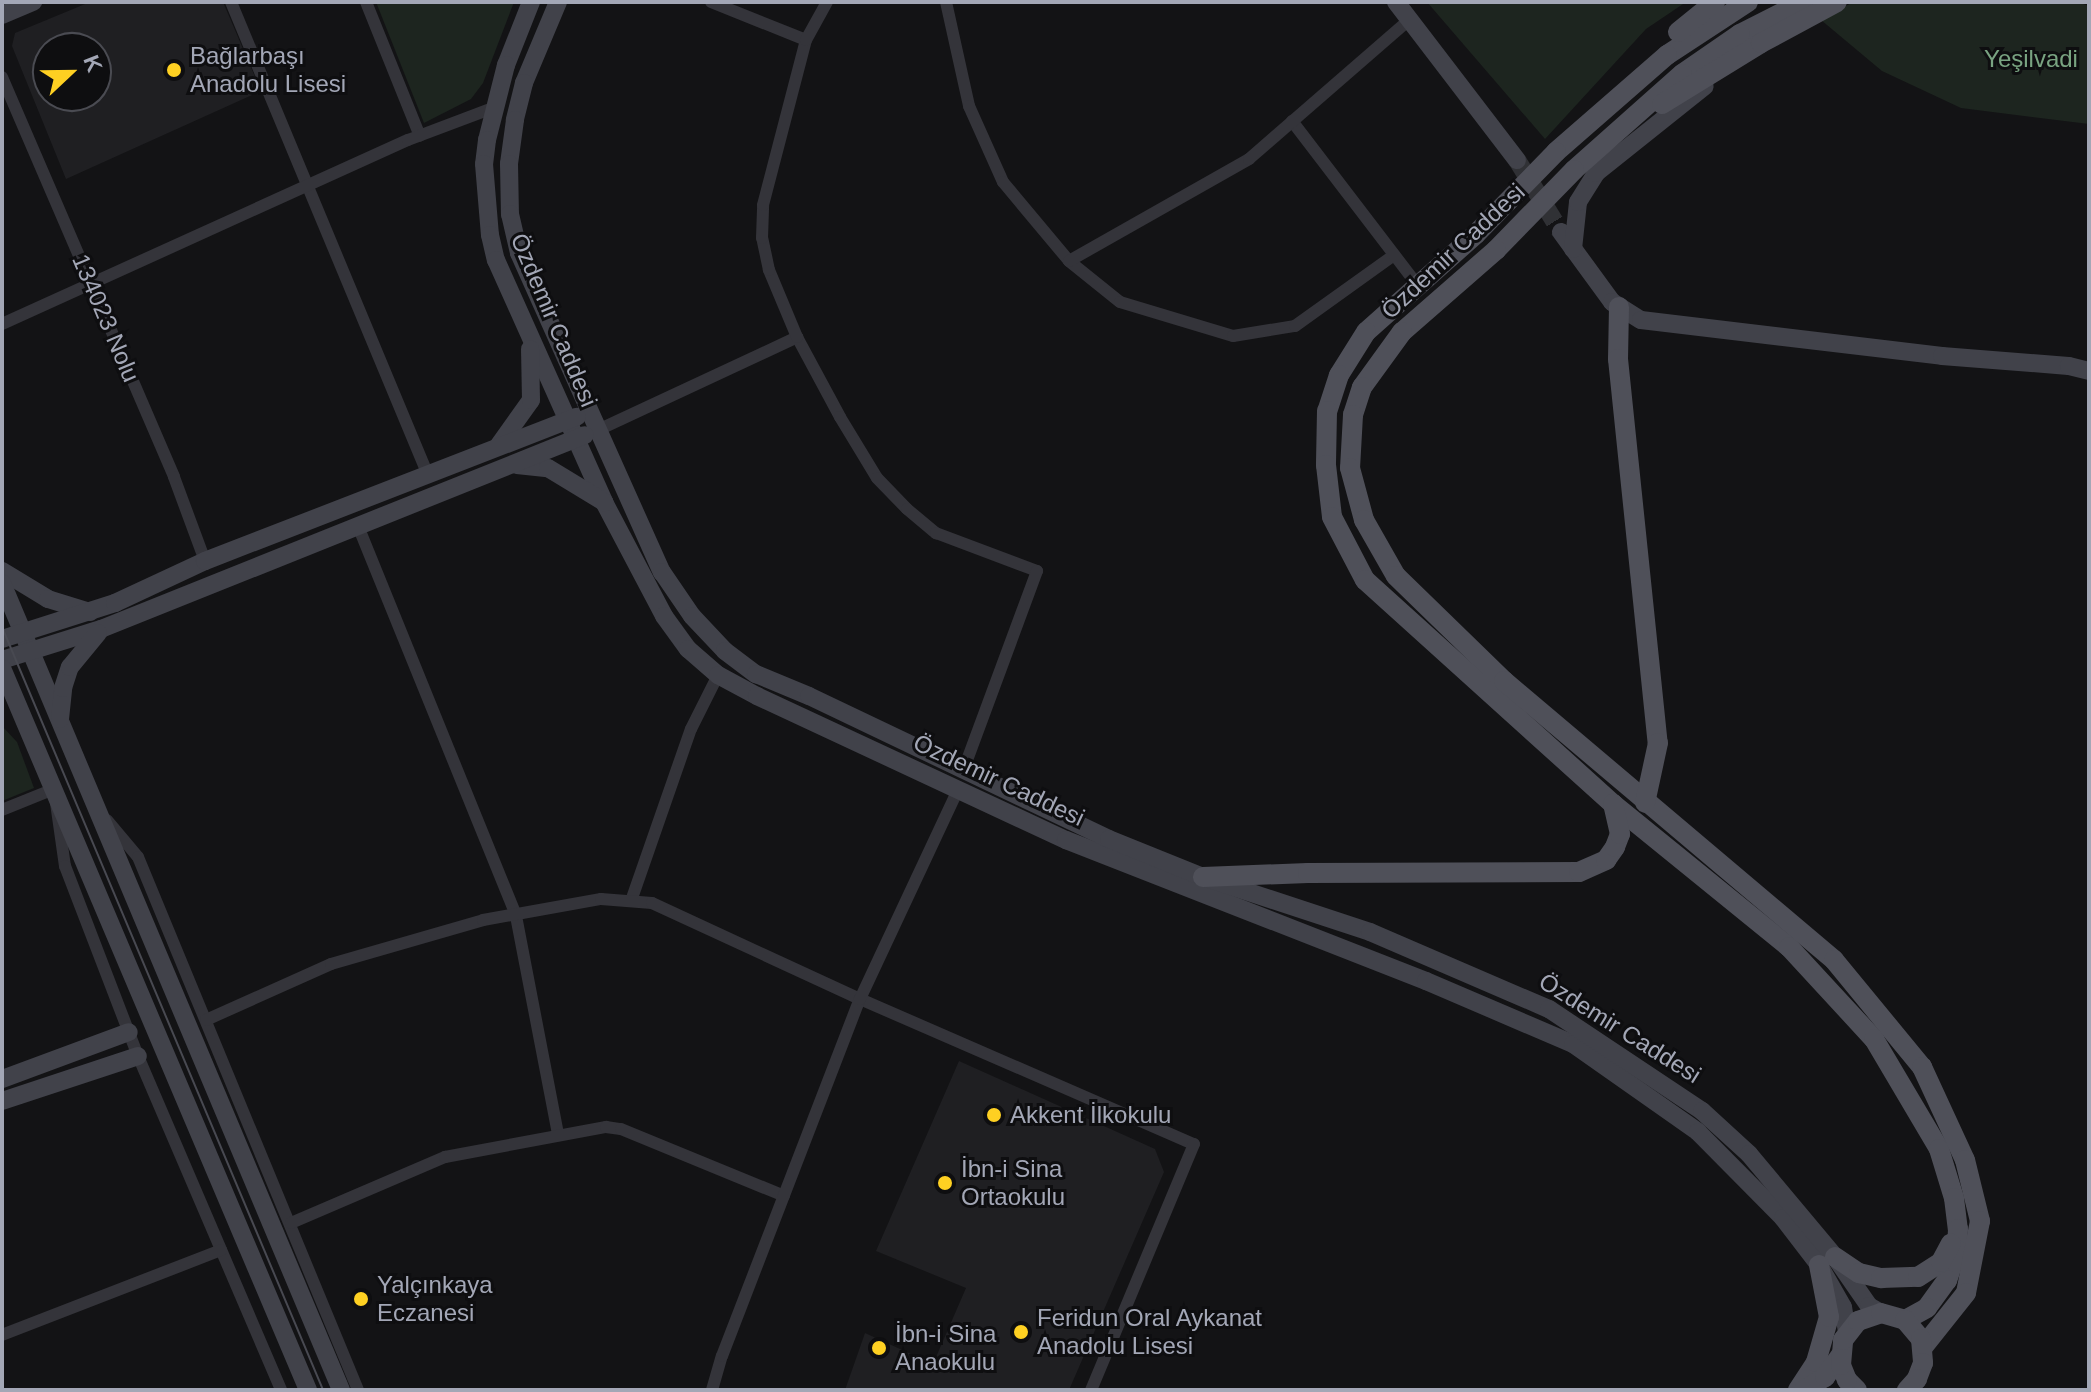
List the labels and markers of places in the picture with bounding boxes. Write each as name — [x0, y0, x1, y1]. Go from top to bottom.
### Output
place label: Bağlarbaşı Anadolu Lisesi — [190, 42, 346, 98]
marker: Bağlarbaşı Anadolu Lisesi — [165, 61, 183, 79]
place label: Akkent İlkokulu — [1010, 1101, 1171, 1129]
marker: Akkent İlkokulu — [985, 1106, 1003, 1124]
place label: İbn-i Sina Ortaokulu — [961, 1155, 1065, 1211]
marker: İbn-i Sina Ortaokulu — [936, 1174, 954, 1192]
place label: Yalçınkaya Eczanesi — [377, 1271, 493, 1327]
marker: Yalçınkaya Eczanesi — [352, 1290, 370, 1308]
place label: Feridun Oral Aykanat Anadolu Lisesi — [1037, 1304, 1263, 1360]
place label: İbn-i Sina Anaokulu — [895, 1320, 996, 1376]
marker: Feridun Oral Aykanat Anadolu Lisesi — [1012, 1323, 1030, 1341]
marker: İbn-i Sina Anaokulu — [870, 1339, 888, 1357]

